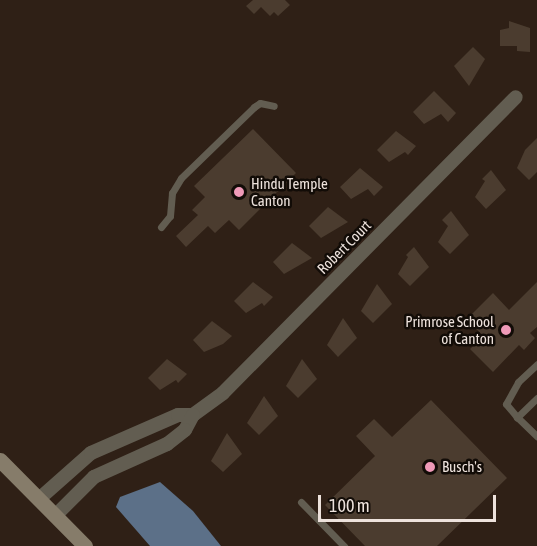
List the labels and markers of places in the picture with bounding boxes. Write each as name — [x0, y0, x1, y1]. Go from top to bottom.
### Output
place label: Hindu Temple Canton — [251, 174, 328, 209]
marker: Hindu Temple Canton — [232, 185, 246, 199]
place label: Primrose School of Canton — [405, 312, 494, 347]
marker: Primrose School of Canton — [499, 323, 513, 337]
place label: Busch's — [442, 458, 482, 476]
marker: Busch's — [423, 460, 437, 474]

